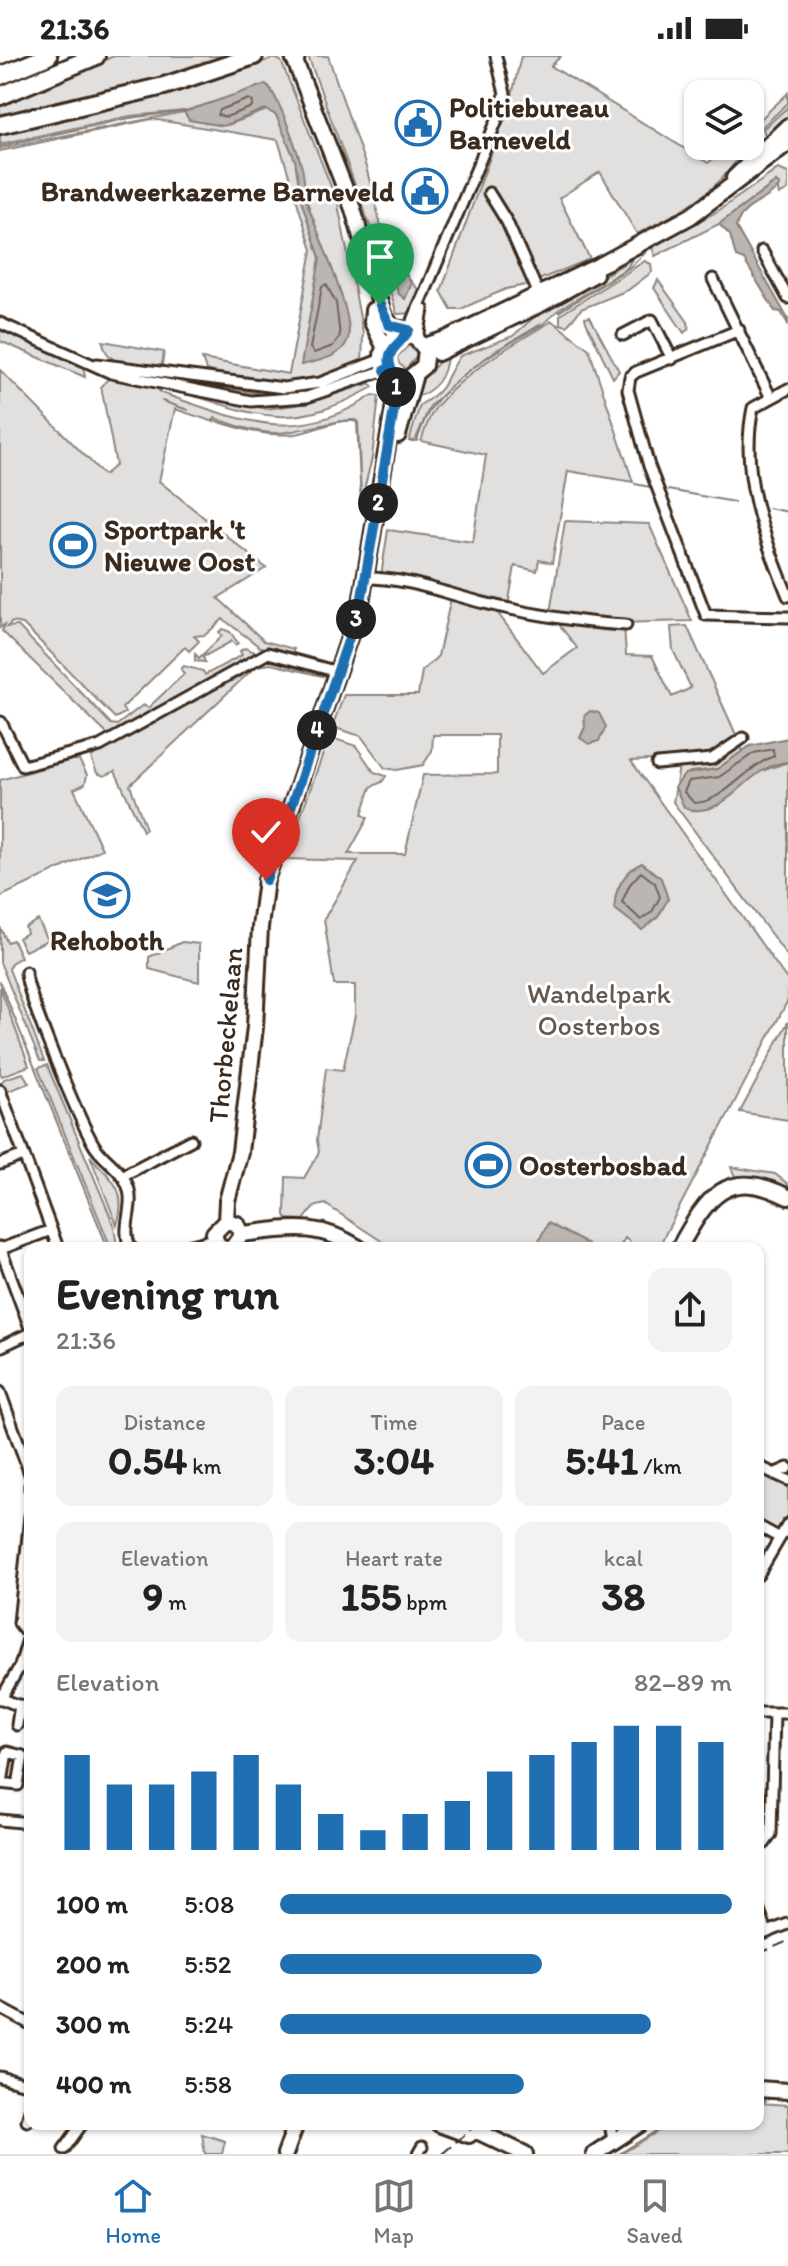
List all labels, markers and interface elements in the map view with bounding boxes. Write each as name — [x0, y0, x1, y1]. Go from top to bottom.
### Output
text: 21:36 — [40, 10, 109, 47]
map controls — [684, 80, 764, 160]
button: layers — [684, 80, 764, 160]
place label: Politiebureau Barneveld — [449, 90, 610, 156]
public building icon: Politiebureau Barneveld — [394, 99, 442, 147]
public building icon: Brandweerkazerne Barneveld — [401, 167, 449, 215]
place label: Brandweerkazerne Barneveld — [41, 174, 395, 208]
pin — [346, 223, 414, 305]
icon: arrive — [358, 235, 402, 279]
pin: 1 — [376, 367, 416, 407]
text: 1 — [391, 373, 401, 400]
pin: 2 — [358, 483, 398, 523]
text: 2 — [372, 489, 384, 516]
place label: Sportpark 't Nieuwe Oost — [104, 512, 256, 578]
sports icon: Sportpark 't Nieuwe Oost — [49, 521, 97, 569]
pin: 3 — [336, 599, 376, 639]
text: 3 — [350, 605, 362, 632]
pin: 4 — [297, 710, 337, 750]
text: 4 — [310, 716, 324, 743]
pin — [232, 798, 300, 880]
icon: check — [244, 810, 288, 854]
school or university icon: Rehoboth — [83, 871, 131, 919]
place label: Rehoboth — [50, 923, 165, 957]
street label: Thorbeckelaan — [200, 945, 250, 1124]
park label: Wandelpark Oosterbos — [527, 976, 671, 1042]
sports icon: Oosterbosbad — [464, 1141, 512, 1189]
place label: Oosterbosbad — [519, 1148, 687, 1182]
text: Evening run — [56, 1267, 279, 1320]
button: share — [648, 1268, 732, 1352]
text: 21:36 — [56, 1324, 116, 1356]
text: Distance — [123, 1409, 206, 1436]
text: Time — [371, 1409, 417, 1436]
text: Pace — [601, 1409, 645, 1436]
text: 0.54 — [108, 1436, 187, 1484]
text: 3:04 — [354, 1436, 434, 1484]
text: 5:41 — [565, 1436, 638, 1484]
text: km — [187, 1453, 221, 1480]
text: /km — [638, 1453, 682, 1480]
text: Elevation — [121, 1545, 208, 1572]
text: Heart rate — [345, 1545, 443, 1572]
text: kcal — [604, 1545, 643, 1572]
text: 9 — [142, 1572, 163, 1620]
text: 155 — [341, 1572, 401, 1620]
text: 38 — [601, 1572, 645, 1620]
text: m — [163, 1589, 187, 1616]
text: bpm — [401, 1589, 447, 1616]
text: Elevation — [56, 1666, 159, 1698]
text: 82–89 m — [634, 1666, 732, 1698]
text: 100 m — [56, 1888, 128, 1920]
text: 5:08 — [184, 1888, 234, 1920]
text: 200 m — [56, 1948, 129, 1980]
text: 5:52 — [184, 1948, 231, 1980]
text: 300 m — [56, 2008, 130, 2040]
text: 5:24 — [184, 2008, 233, 2040]
text: 400 m — [56, 2068, 131, 2100]
text: 5:58 — [184, 2068, 232, 2100]
tab: Home — [105, 2174, 161, 2249]
tab: Map — [372, 2174, 416, 2249]
tab: Saved — [626, 2174, 683, 2249]

